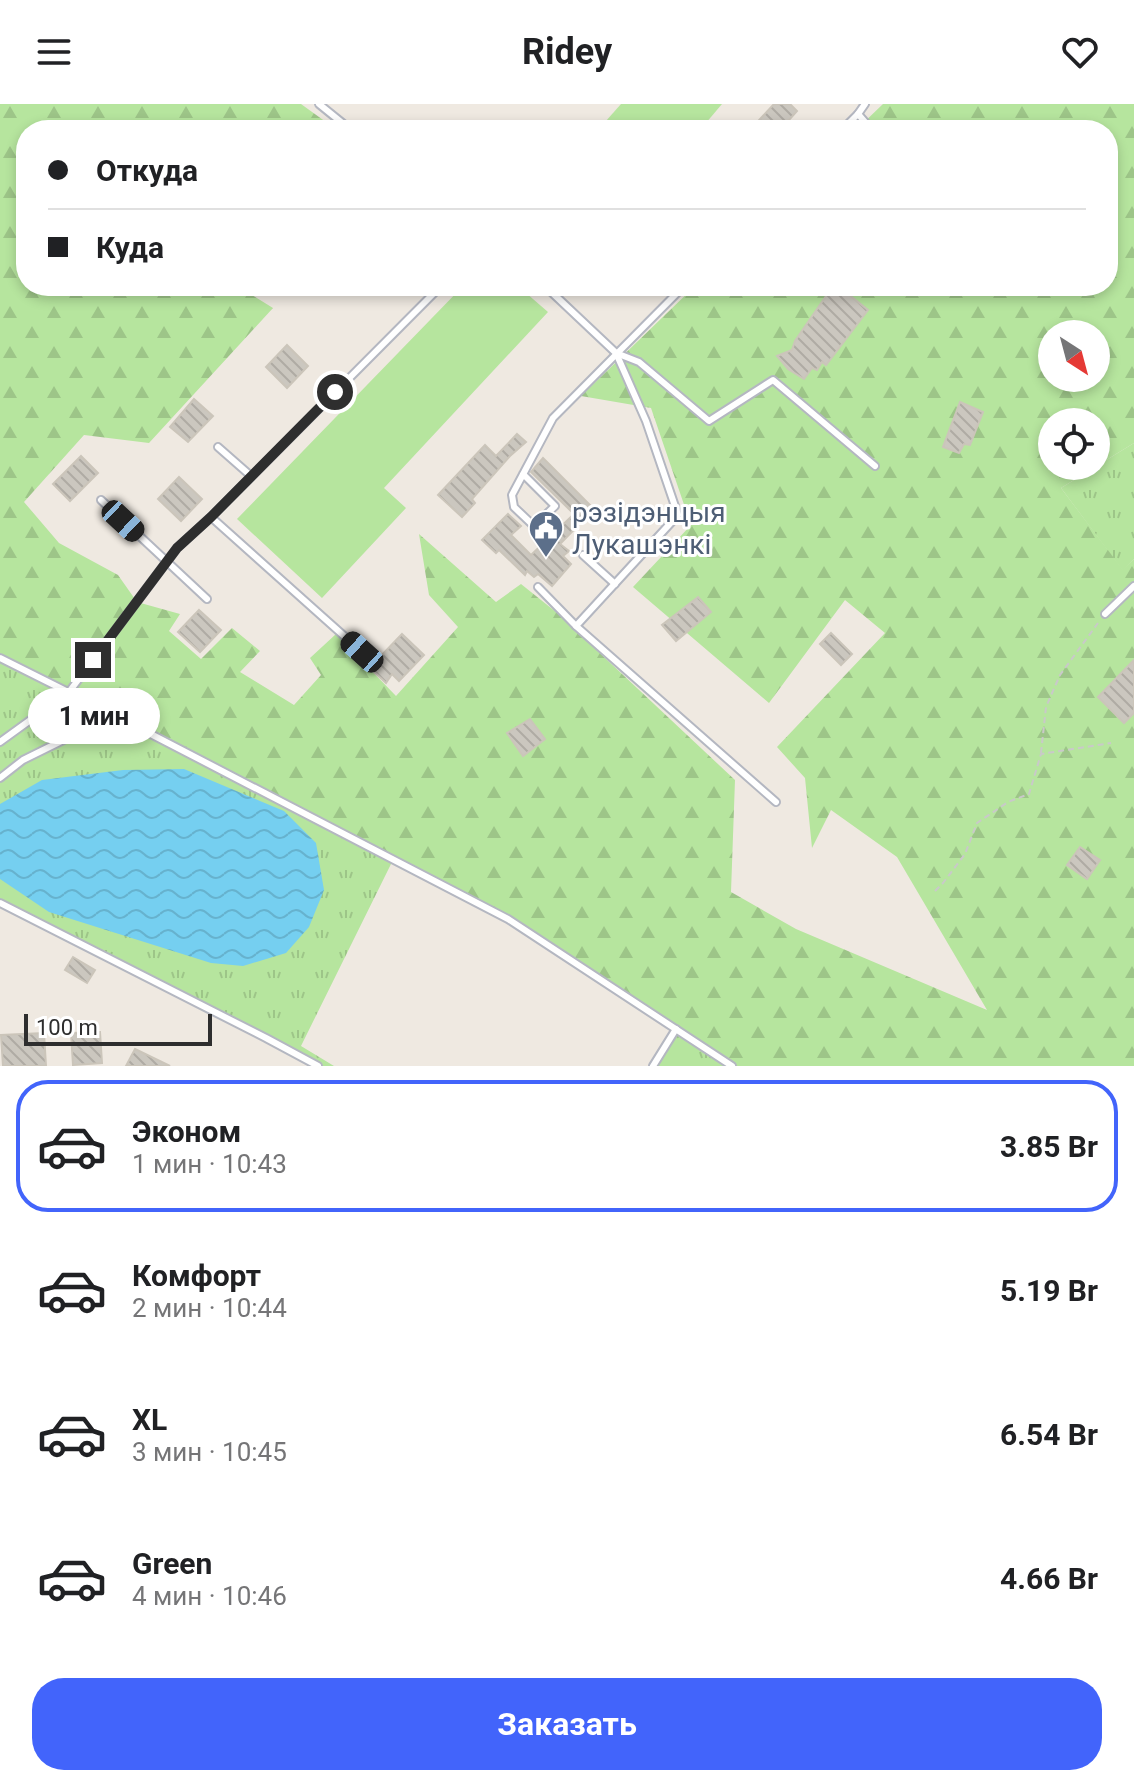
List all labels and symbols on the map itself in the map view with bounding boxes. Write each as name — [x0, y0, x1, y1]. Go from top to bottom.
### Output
north arrow — [1038, 320, 1110, 392]
route start — [317, 374, 353, 410]
car — [97, 496, 149, 546]
place label: рэзідэнцыя Лукашэнкі — [572, 496, 726, 561]
public building icon: рэзідэнцыя Лукашэнкі — [527, 509, 565, 559]
car — [336, 627, 388, 677]
route end — [75, 642, 111, 678]
callout: 1 мин — [27, 688, 159, 744]
scale bar — [24, 1010, 212, 1046]

